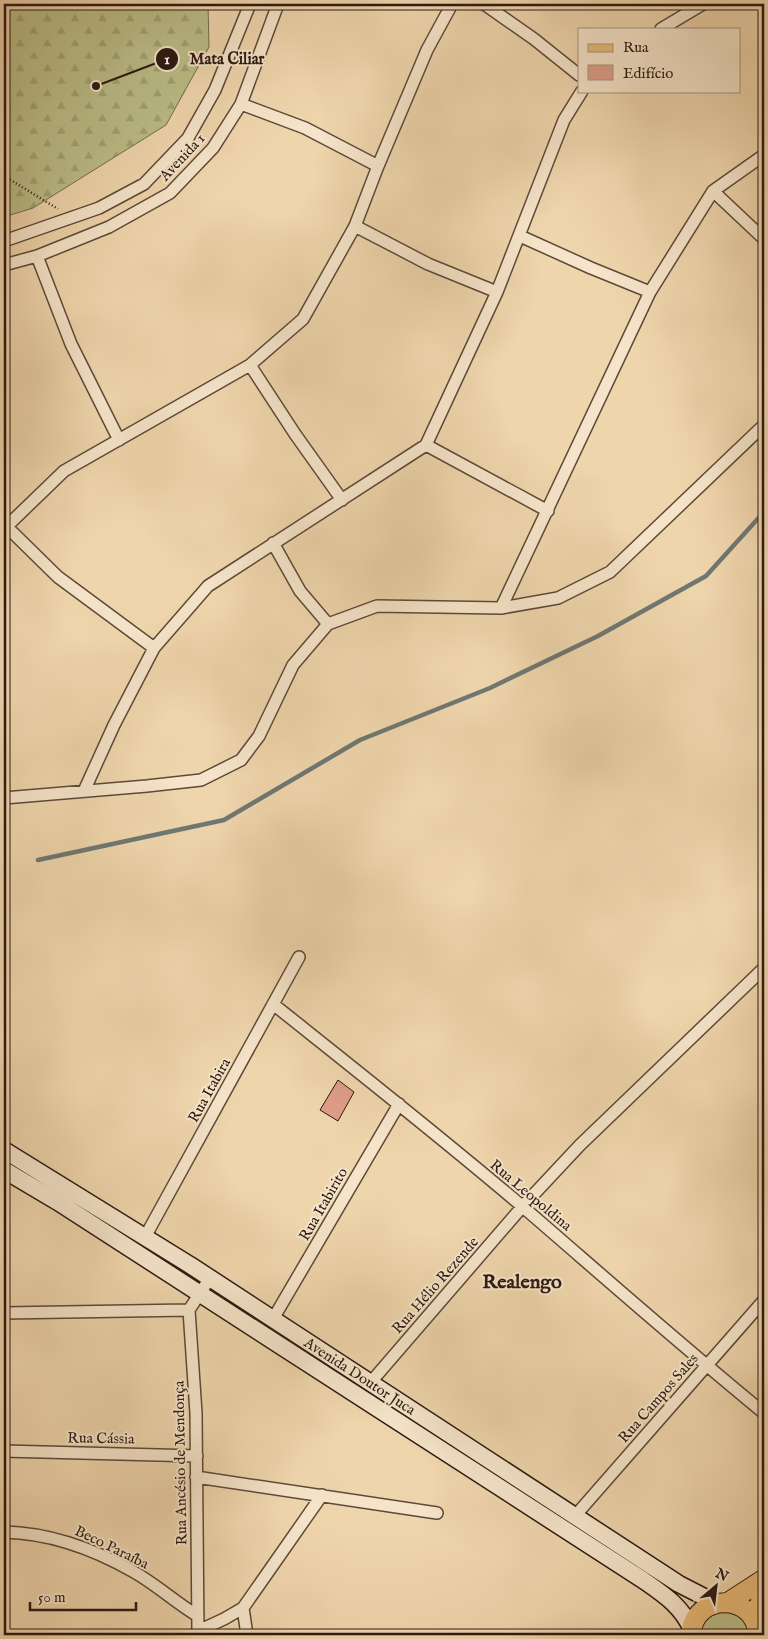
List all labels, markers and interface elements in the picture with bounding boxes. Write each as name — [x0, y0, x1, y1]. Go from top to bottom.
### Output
legend — [578, 28, 740, 92]
text: Rua — [623, 38, 649, 57]
callout: Mata Ciliar — [154, 43, 274, 74]
text: 1 — [164, 50, 170, 69]
text: Mata Ciliar — [190, 50, 265, 70]
text: Edifício — [623, 64, 673, 83]
street label: Avenida 1 — [155, 129, 209, 186]
street label: Rua Itabira — [184, 1054, 235, 1126]
street label: Rua Leopoldina — [486, 1156, 576, 1236]
street label: Rua Itabirito — [295, 1164, 352, 1244]
street label: Rua Hélio Rezende — [388, 1233, 483, 1338]
district label: Realengo — [482, 1270, 562, 1295]
street label: Avenida Doutor Juca — [300, 1333, 420, 1420]
street label: Rua Campos Sales — [614, 1350, 703, 1447]
street label: Rua Ancésio de Mendonça — [170, 1380, 191, 1546]
street label: Rua Cássia — [67, 1428, 135, 1449]
street label: Beco Paraíba — [72, 1521, 152, 1574]
north arrow — [690, 1562, 740, 1612]
text: N — [711, 1564, 731, 1586]
scale bar — [30, 1579, 136, 1611]
text: 50 m — [38, 1588, 66, 1607]

